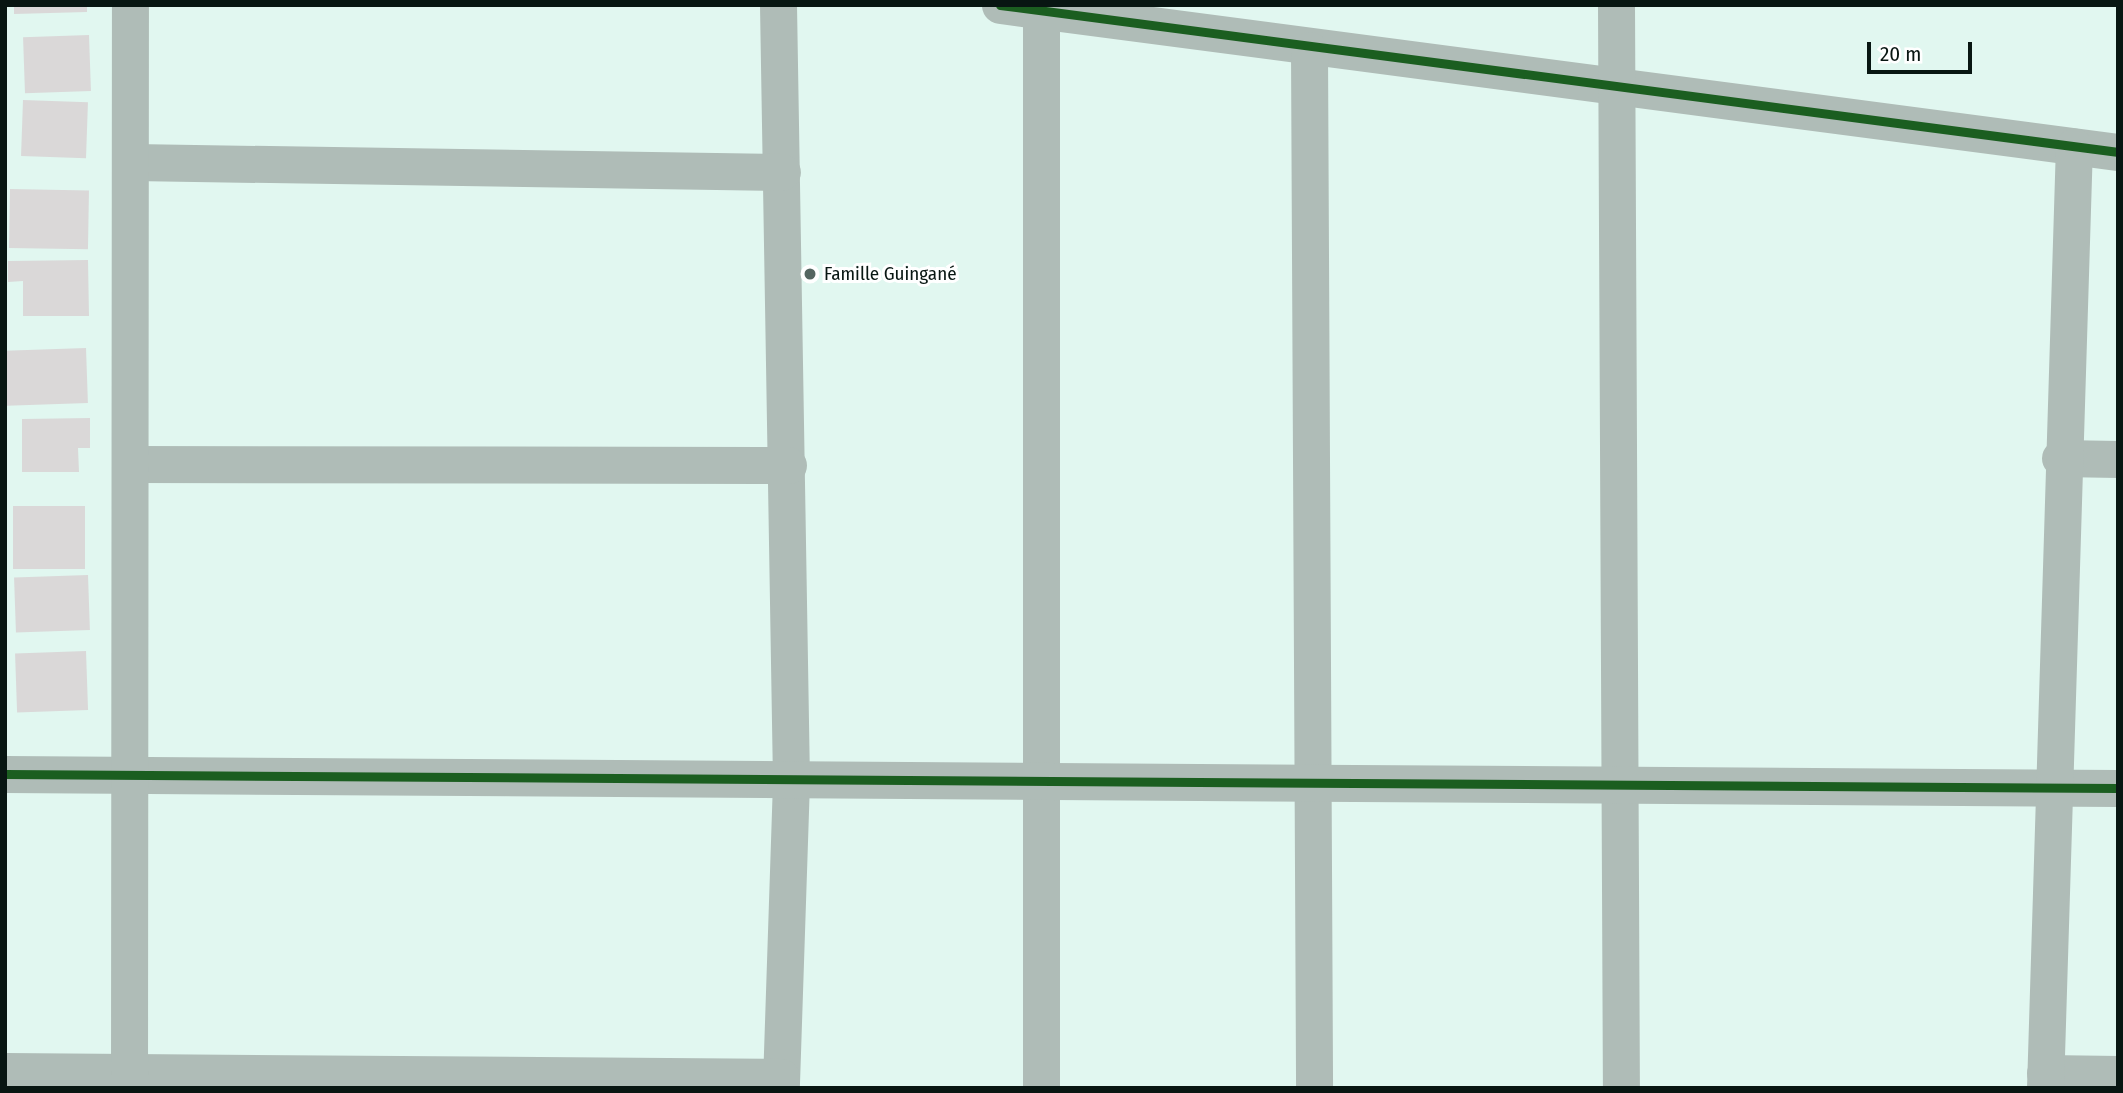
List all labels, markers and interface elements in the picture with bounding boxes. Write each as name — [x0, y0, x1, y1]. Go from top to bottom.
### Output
scale bar — [1871, 28, 1976, 72]
text: 20 m — [1880, 41, 1921, 67]
place label: Famille Guingané — [824, 263, 957, 285]
marker: Famille Guingané — [802, 266, 818, 282]

